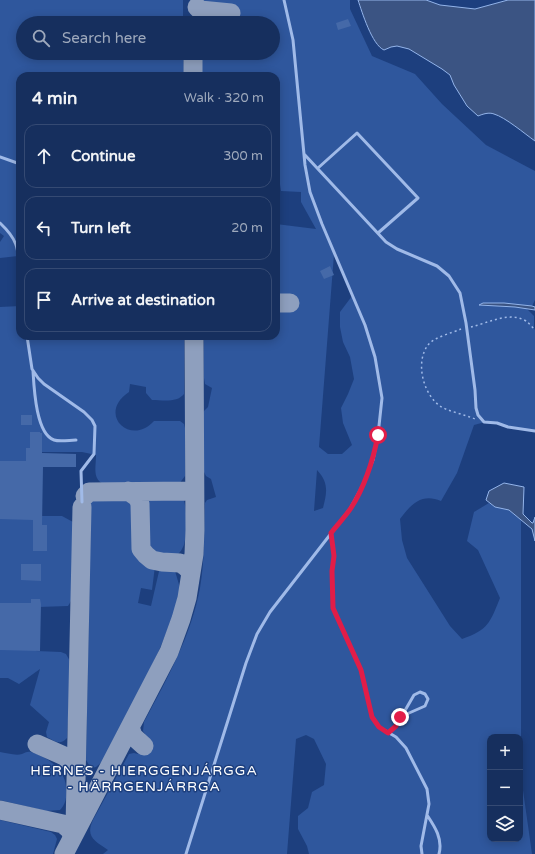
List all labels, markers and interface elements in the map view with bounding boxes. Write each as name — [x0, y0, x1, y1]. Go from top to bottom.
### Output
search box — [16, 16, 280, 60]
icon: search — [30, 27, 52, 49]
text: Search here — [62, 29, 146, 47]
text: 4 min — [32, 88, 77, 109]
text: Walk · 320 m — [184, 90, 264, 106]
icon: ahead — [33, 145, 55, 167]
text: Continue — [71, 147, 135, 165]
text: 300 m — [223, 148, 263, 164]
icon: left — [33, 217, 55, 239]
text: Turn left — [71, 219, 131, 237]
text: 20 m — [231, 220, 263, 236]
icon: arrive — [33, 289, 55, 311]
text: Arrive at destination — [71, 291, 215, 309]
route start — [369, 426, 387, 444]
route end — [391, 708, 409, 726]
map controls — [487, 734, 523, 842]
button: + — [487, 734, 523, 770]
district label: HERNES - HIERGGENJÁRGGA - HÄRRGENJÁRRGA — [30, 762, 258, 795]
button: − — [487, 770, 523, 806]
button: layers — [487, 806, 523, 842]

